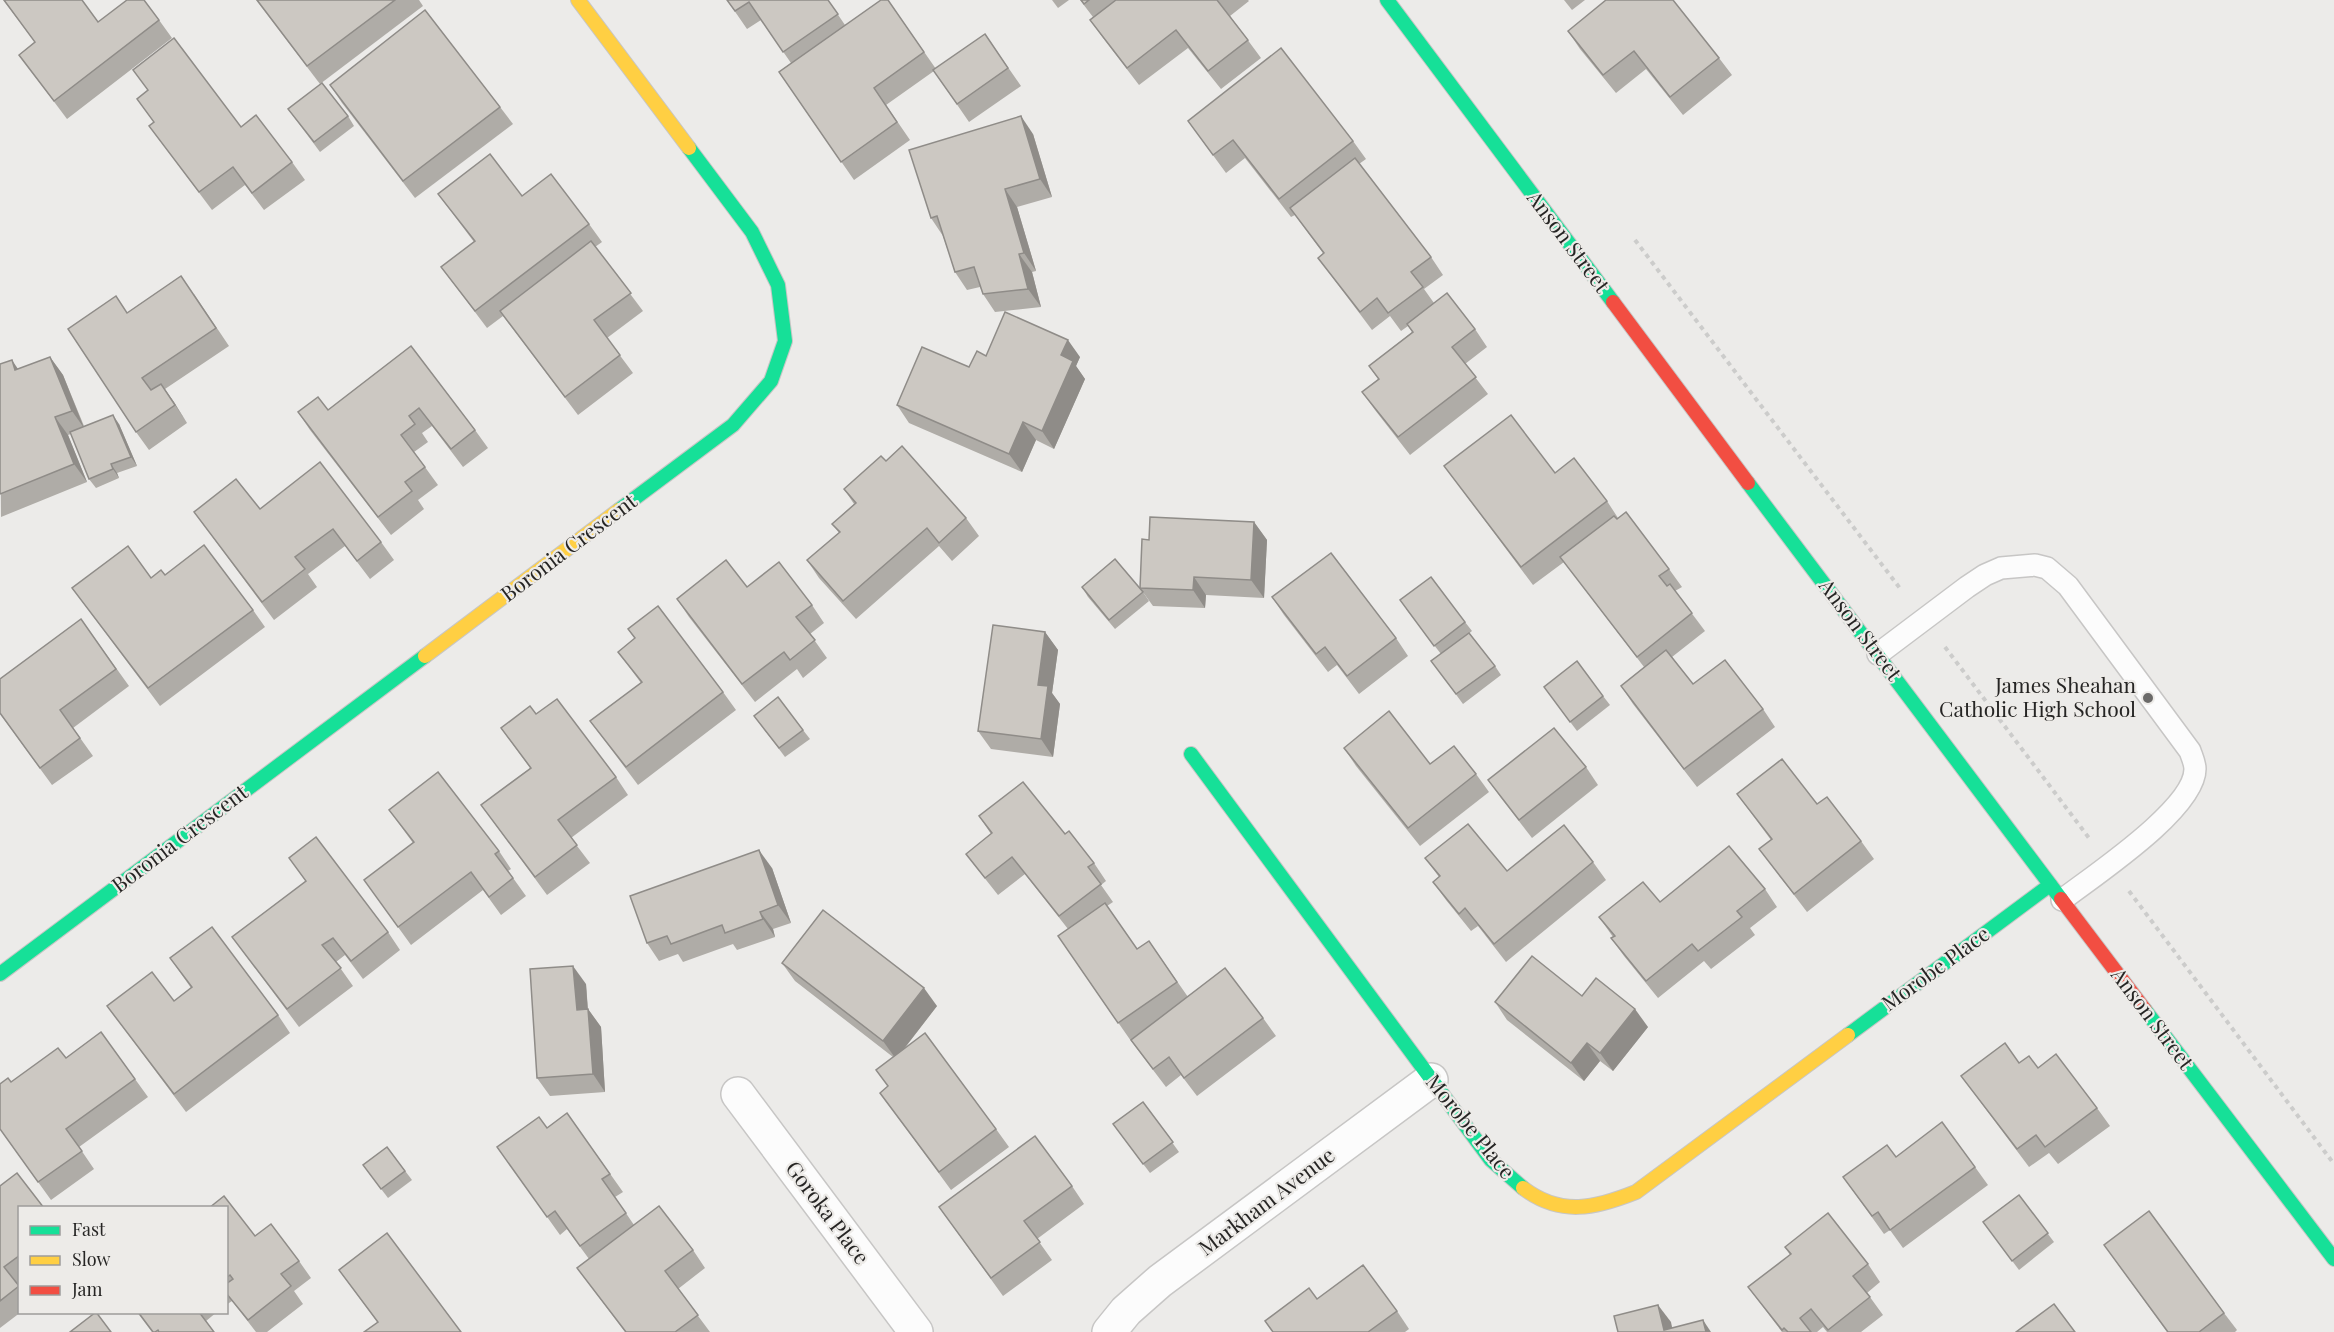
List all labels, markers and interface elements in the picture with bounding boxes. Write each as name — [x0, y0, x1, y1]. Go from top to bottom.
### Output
street label: Anson Street — [1521, 183, 1617, 298]
street label: Boronia Crescent — [494, 486, 642, 607]
street label: Anson Street — [1813, 571, 1909, 686]
place label: James Sheahan Catholic High School — [1939, 670, 2136, 722]
marker: James Sheahan Catholic High School — [2141, 691, 2155, 705]
street label: Boronia Crescent — [105, 777, 253, 898]
street label: Morobe Place — [1875, 919, 1994, 1016]
street label: Anson Street — [2105, 960, 2201, 1075]
street label: Morobe Place — [1421, 1068, 1522, 1184]
street label: Markham Avenue — [1192, 1140, 1340, 1261]
street label: Goroka Place — [781, 1154, 877, 1269]
legend — [18, 1206, 228, 1314]
text: Fast — [72, 1217, 106, 1241]
text: Slow — [72, 1247, 110, 1271]
text: Jam — [71, 1277, 102, 1301]

